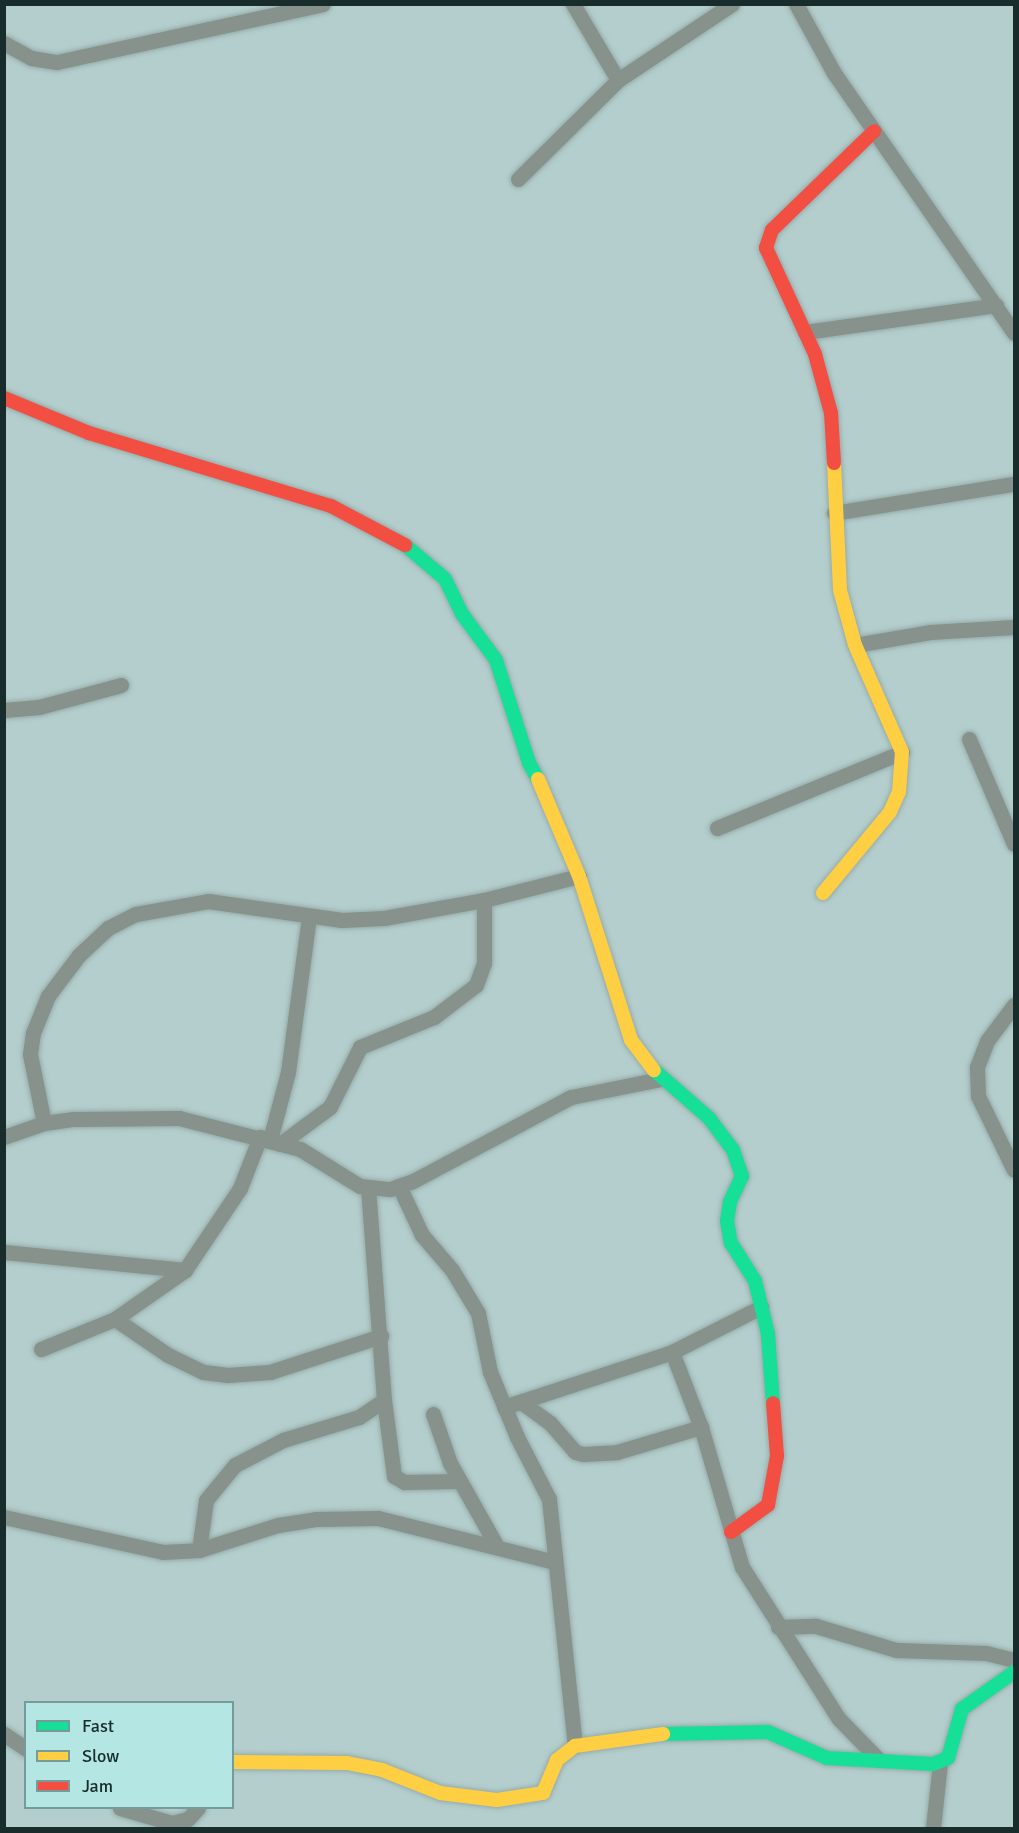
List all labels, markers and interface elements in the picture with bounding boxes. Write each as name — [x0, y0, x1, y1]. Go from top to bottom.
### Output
legend — [24, 1701, 234, 1809]
text: Fast — [82, 1715, 114, 1737]
text: Slow — [82, 1745, 119, 1767]
text: Jam — [82, 1775, 113, 1797]

